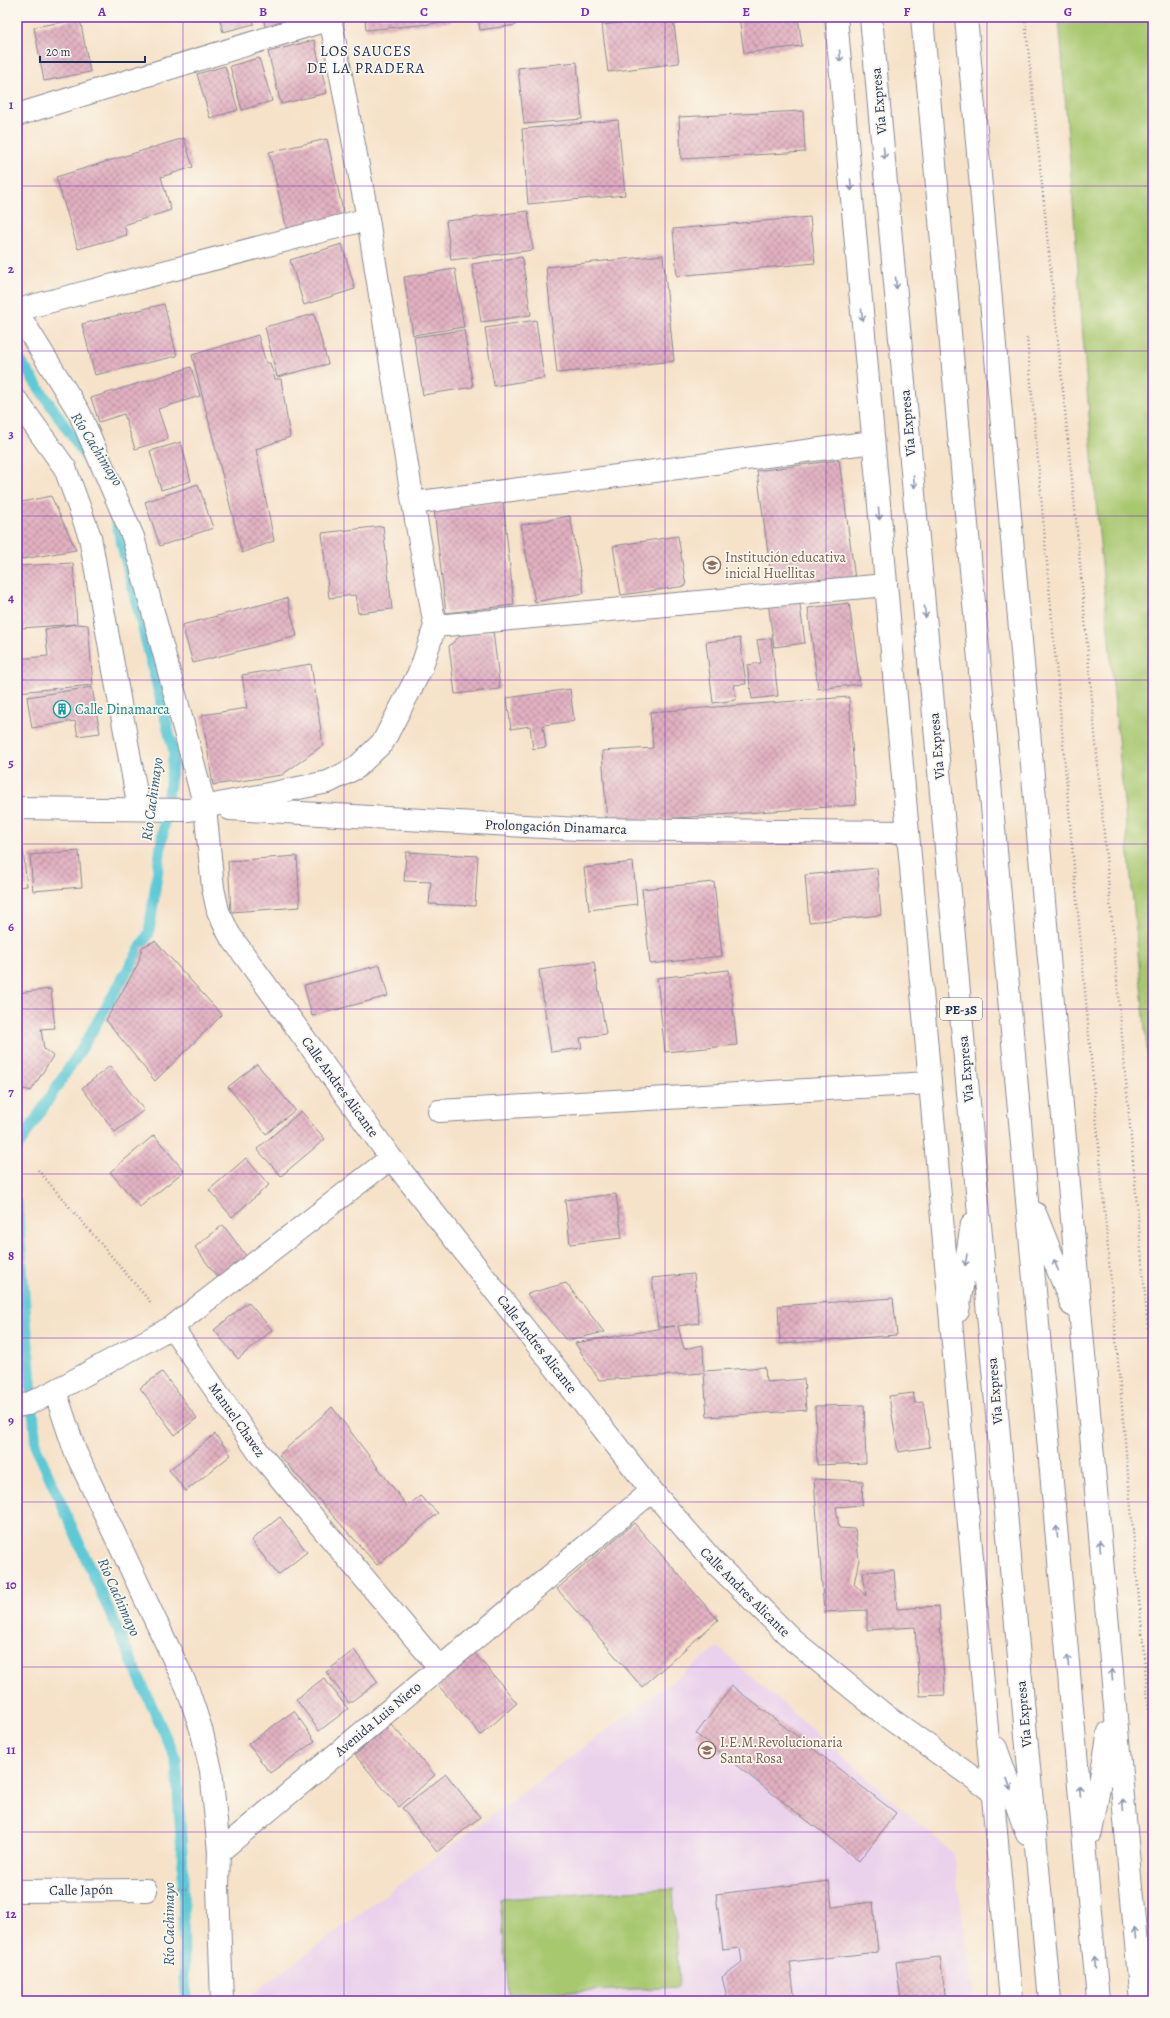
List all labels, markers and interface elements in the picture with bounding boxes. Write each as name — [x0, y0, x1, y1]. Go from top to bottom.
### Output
text: A — [97, 3, 107, 20]
text: B — [259, 3, 267, 20]
text: C — [420, 3, 428, 20]
text: D — [580, 3, 590, 20]
text: E — [742, 3, 750, 20]
text: F — [904, 3, 911, 20]
text: G — [1064, 3, 1072, 20]
scale bar — [40, 38, 145, 64]
district label: LOS SAUCES DE LA PRADERA — [307, 41, 425, 78]
text: 20 m — [46, 44, 70, 60]
one-way arrow — [836, 49, 843, 62]
street label: Vía Expresa — [867, 66, 891, 136]
text: 1 — [9, 96, 14, 113]
one-way arrow — [880, 146, 887, 159]
one-way arrow — [847, 178, 854, 191]
text: 2 — [8, 260, 15, 277]
one-way arrow — [892, 276, 899, 289]
one-way arrow — [858, 308, 865, 321]
street label: Vía Expresa — [896, 388, 920, 458]
water label: Río Cachimayo — [66, 408, 128, 490]
text: 3 — [8, 425, 14, 442]
one-way arrow — [910, 475, 917, 488]
one-way arrow — [875, 507, 882, 520]
place label: Institución educativa inicial Huellitas — [725, 548, 847, 583]
school or university icon: Institución educativa inicial Huellitas — [702, 555, 722, 575]
text: 4 — [8, 589, 14, 606]
one-way arrow — [922, 605, 929, 618]
building icon: Calle Dinamarca — [52, 699, 72, 719]
place label: Calle Dinamarca — [75, 700, 170, 719]
street label: Vía Expresa — [925, 711, 949, 781]
text: 5 — [8, 754, 14, 771]
water label: Río Cachimayo — [136, 756, 168, 842]
street label: Prolongación Dinamarca — [485, 815, 628, 839]
text: 6 — [8, 918, 14, 935]
road number: PE-3S — [940, 998, 982, 1020]
street label: Calle Andres Alicante — [297, 1033, 383, 1141]
street label: Vía Expresa — [954, 1034, 978, 1104]
text: 7 — [8, 1083, 14, 1100]
text: 8 — [8, 1247, 14, 1264]
one-way arrow — [962, 1253, 970, 1266]
one-way arrow — [1052, 1259, 1059, 1271]
street label: Calle Andres Alicante — [492, 1291, 582, 1397]
street label: Vía Expresa — [983, 1356, 1007, 1426]
street label: Manuel Chavez — [204, 1379, 270, 1461]
text: 9 — [8, 1412, 14, 1429]
one-way arrow — [1053, 1526, 1060, 1539]
one-way arrow — [1097, 1540, 1104, 1553]
street label: Calle Andres Alicante — [696, 1543, 794, 1641]
water label: Río Cachimayo — [93, 1555, 145, 1639]
text: 10 — [5, 1576, 17, 1593]
one-way arrow — [1064, 1655, 1072, 1668]
one-way arrow — [1108, 1669, 1115, 1682]
street label: Avenida Luis Nieto — [330, 1677, 425, 1761]
street label: Vía Expresa — [1012, 1679, 1036, 1749]
place label: I.E.M.Revolucionaria Santa Rosa — [720, 1733, 843, 1768]
school or university icon: I.E.M.Revolucionaria Santa Rosa — [697, 1740, 717, 1760]
text: 11 — [6, 1741, 16, 1758]
one-way arrow — [1006, 1777, 1014, 1789]
one-way arrow — [1076, 1785, 1083, 1798]
one-way arrow — [1120, 1799, 1127, 1812]
street label: Calle Japón — [49, 1880, 113, 1900]
water label: Río Cachimayo — [159, 1882, 179, 1966]
text: 12 — [6, 1905, 17, 1922]
one-way arrow — [1131, 1928, 1138, 1941]
one-way arrow — [1091, 1956, 1098, 1969]

